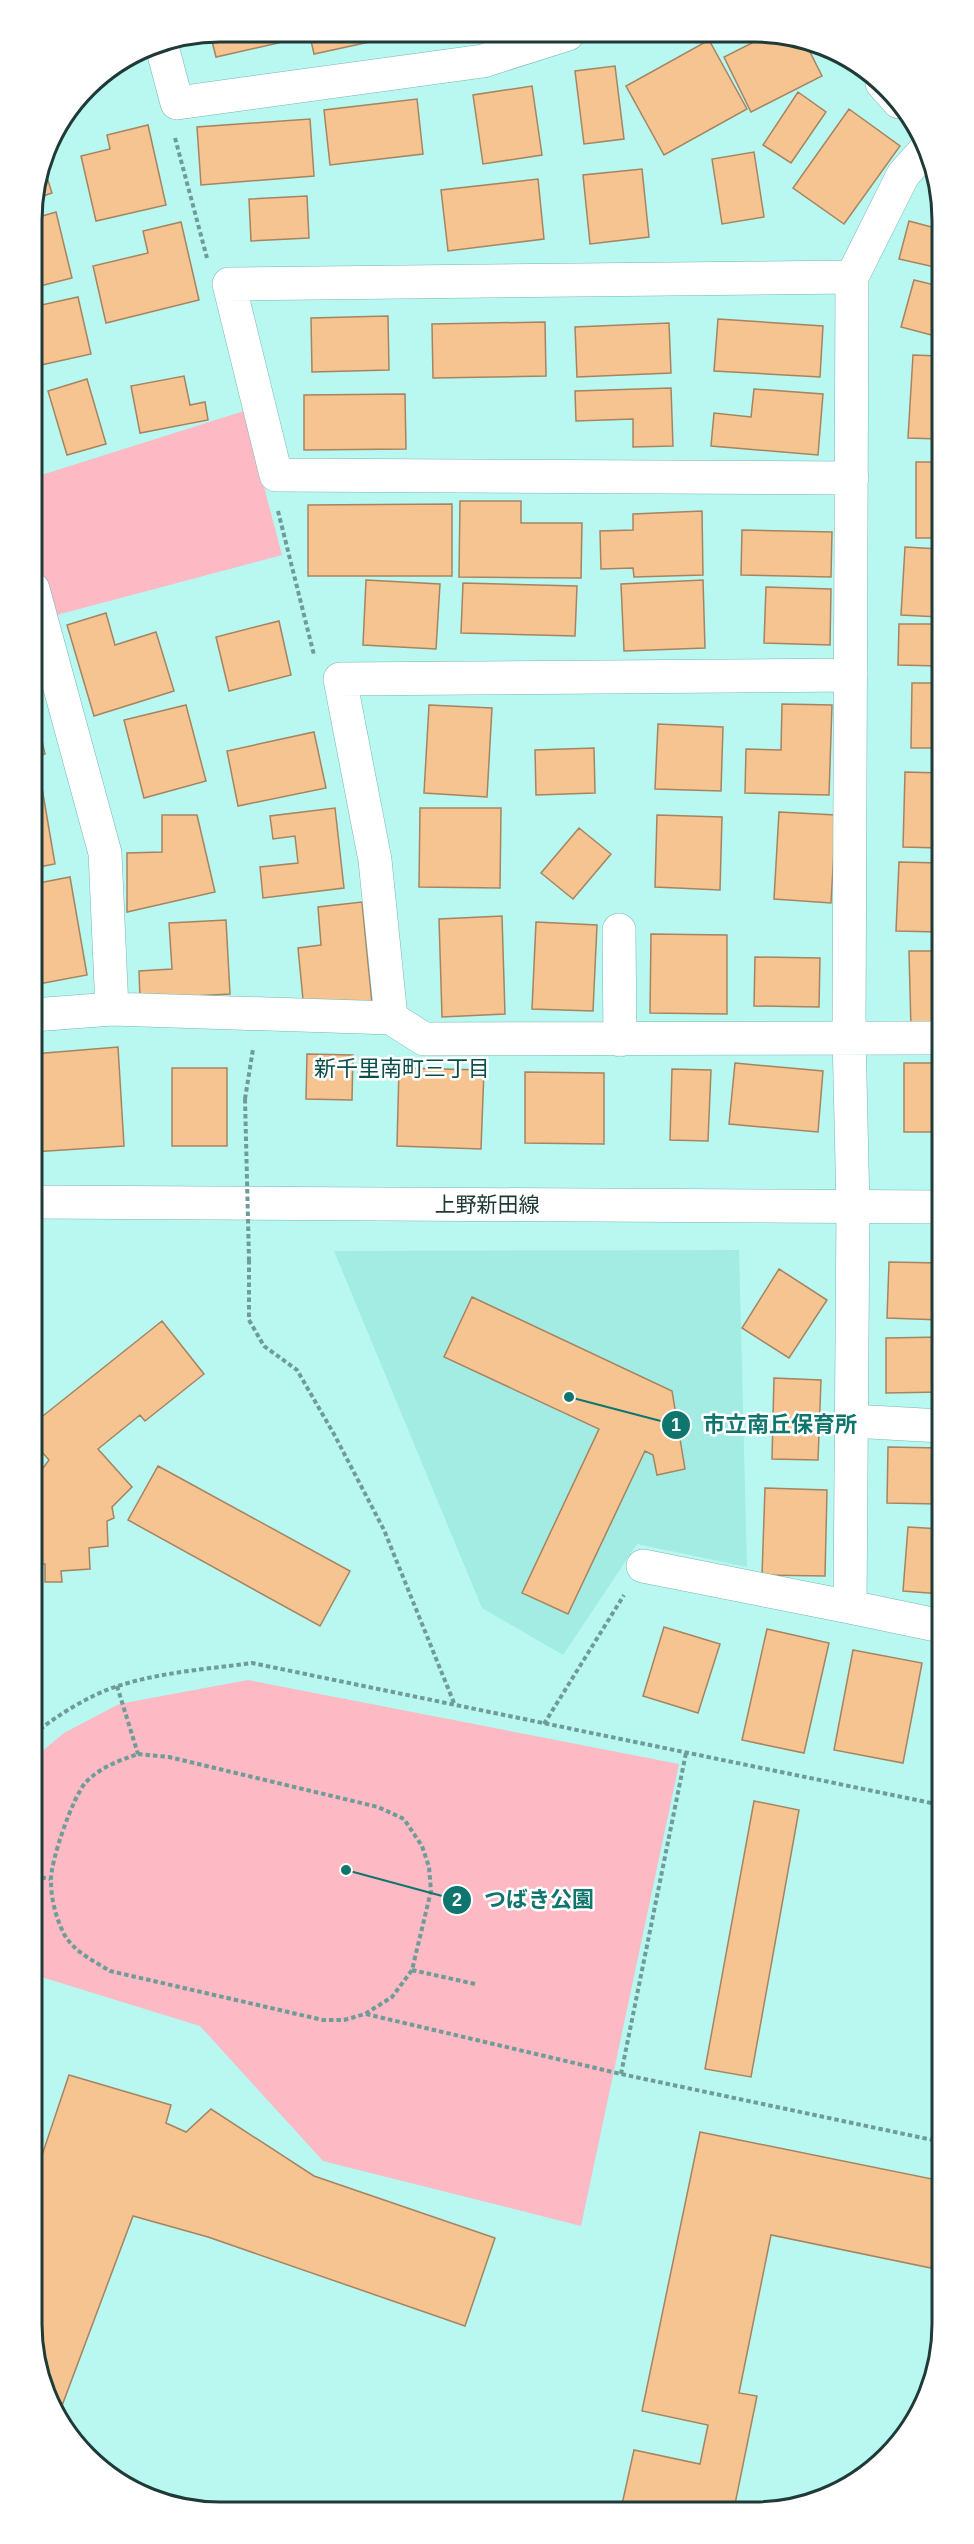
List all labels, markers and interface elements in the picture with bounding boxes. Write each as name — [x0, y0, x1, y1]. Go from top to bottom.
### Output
district label: 新千里南町三丁目 — [314, 1056, 490, 1081]
street label: 上野新田線 — [435, 1193, 540, 1216]
callout: 市立南丘保育所 — [661, 1405, 869, 1445]
text: 市立南丘保育所 — [703, 1412, 857, 1437]
text: 1 — [671, 1415, 681, 1435]
callout: つばき公園 — [442, 1880, 606, 1920]
text: つばき公園 — [484, 1887, 594, 1912]
text: 2 — [452, 1890, 462, 1910]

